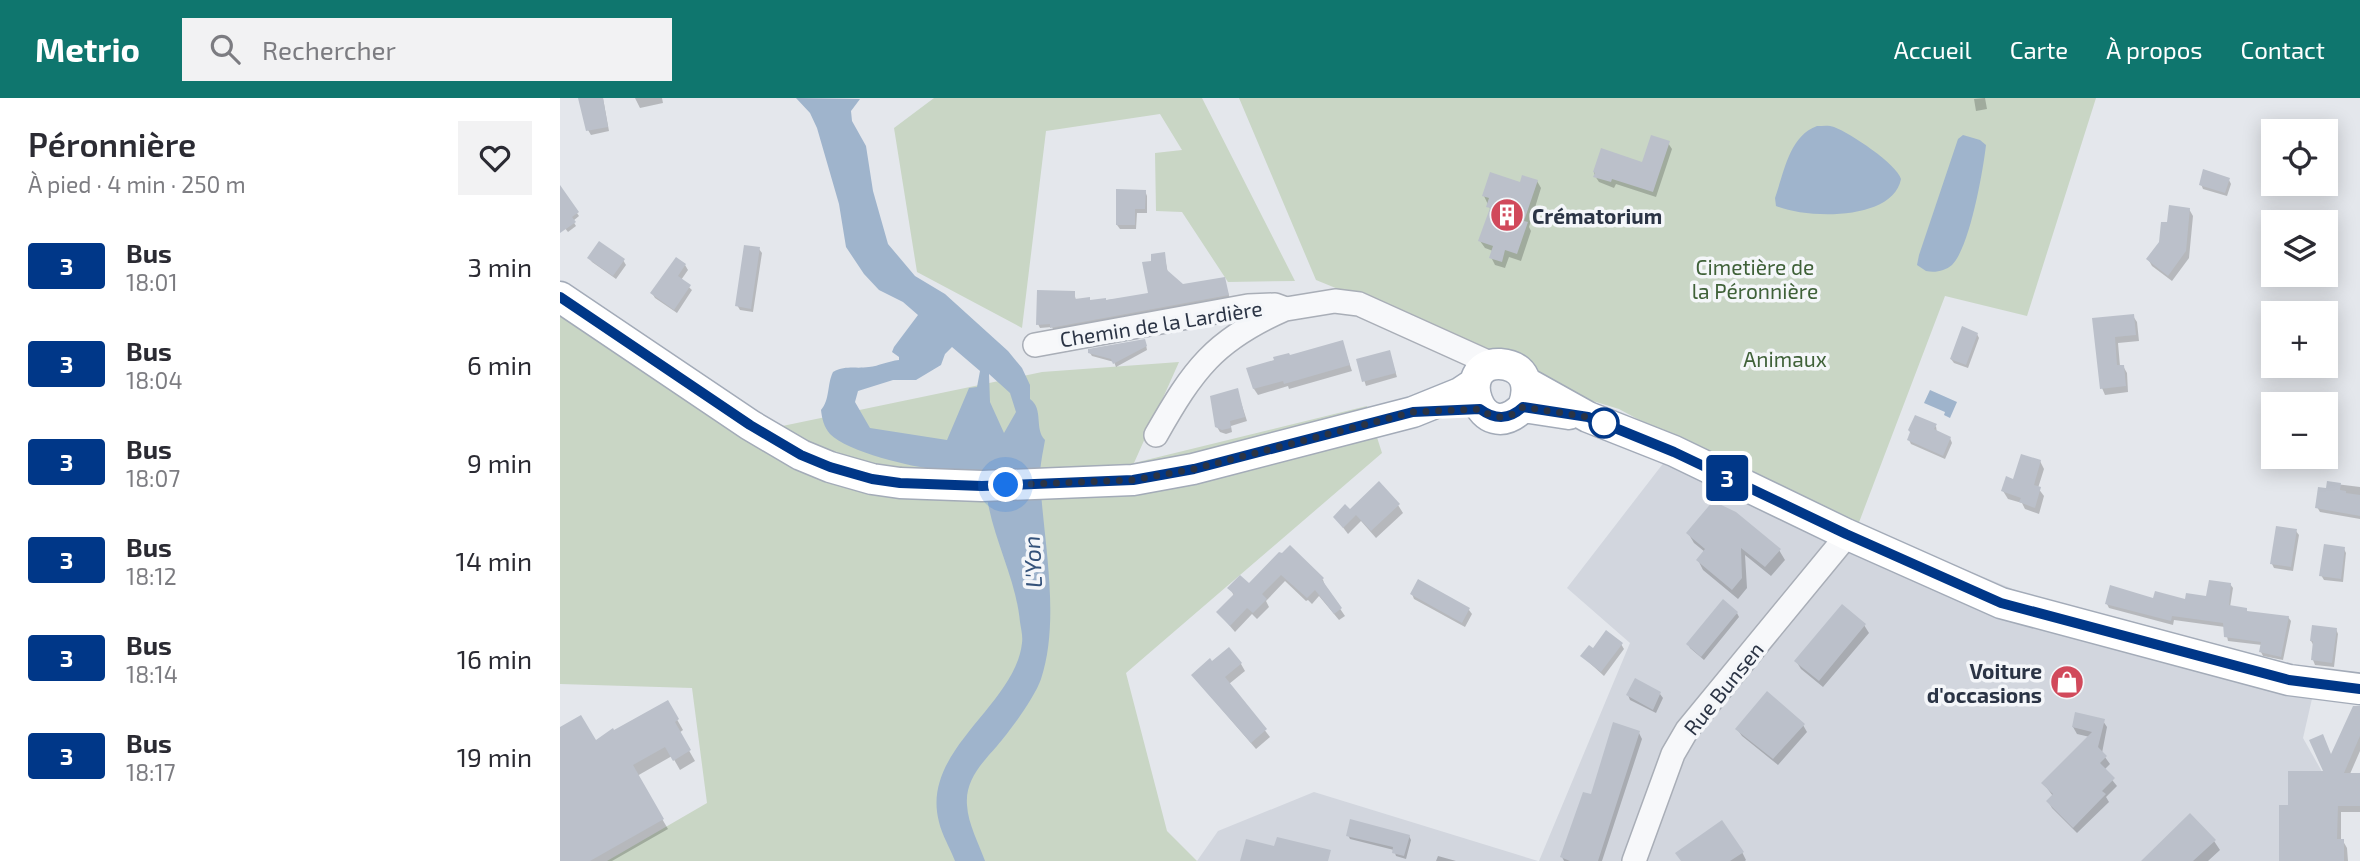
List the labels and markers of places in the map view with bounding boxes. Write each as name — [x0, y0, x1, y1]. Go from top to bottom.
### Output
building icon: Crématorium — [1488, 196, 1526, 234]
place label: Crématorium — [1532, 203, 1662, 228]
unlabelled marker — [1589, 408, 1619, 438]
place label: Voiture d'occasions — [1927, 658, 2042, 707]
shop icon: Voiture d'occasions — [2048, 663, 2086, 701]

